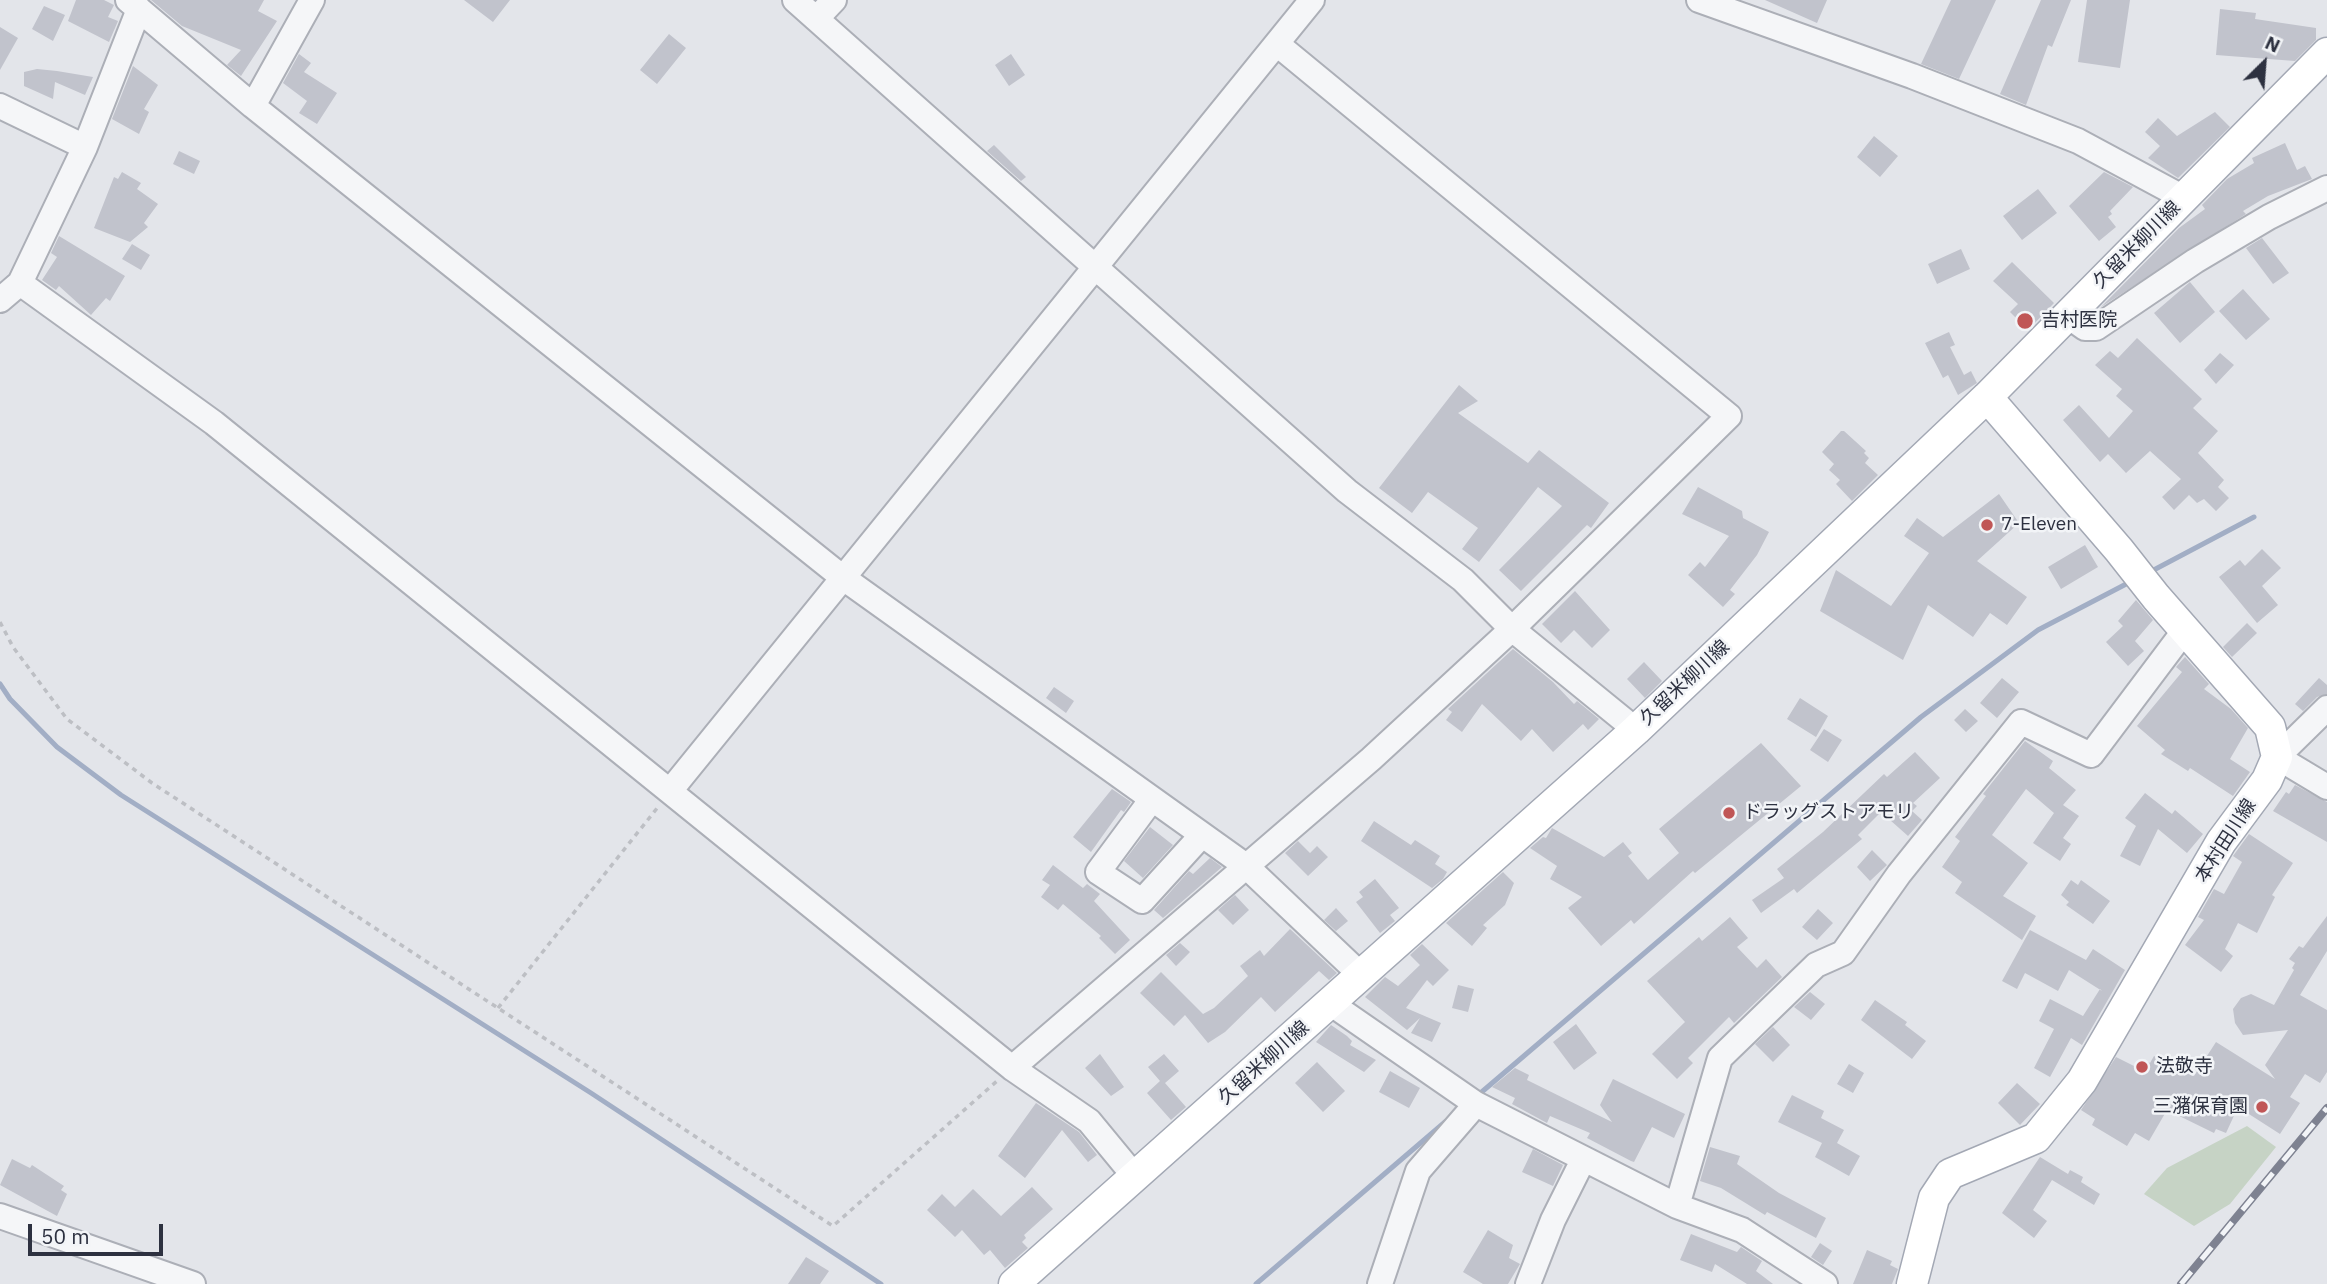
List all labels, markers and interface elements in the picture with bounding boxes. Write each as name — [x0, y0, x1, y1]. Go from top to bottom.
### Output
north arrow — [2229, 28, 2299, 98]
text: N — [2262, 30, 2284, 58]
street label: 久留米柳川線 — [2089, 197, 2185, 293]
place label: 吉村医院 — [2041, 310, 2117, 332]
marker: 吉村医院 — [2015, 311, 2035, 331]
place label: 7-Eleven — [2001, 514, 2077, 536]
marker: 7-Eleven — [1979, 517, 1995, 533]
street label: 久留米柳川線 — [1636, 636, 1734, 730]
street label: 本村田川線 — [2191, 795, 2261, 887]
place label: ドラッグストアモリ — [1743, 802, 1914, 824]
marker: ドラッグストアモリ — [1721, 805, 1737, 821]
street label: 久留米柳川線 — [1214, 1016, 1314, 1110]
place label: 法敬寺 — [2156, 1056, 2213, 1078]
marker: 法敬寺 — [2134, 1059, 2150, 1075]
place label: 三潴保育園 — [2153, 1096, 2248, 1118]
marker: 三潴保育園 — [2254, 1099, 2270, 1115]
scale bar — [32, 1210, 166, 1254]
text: 50 m — [41, 1222, 90, 1250]

